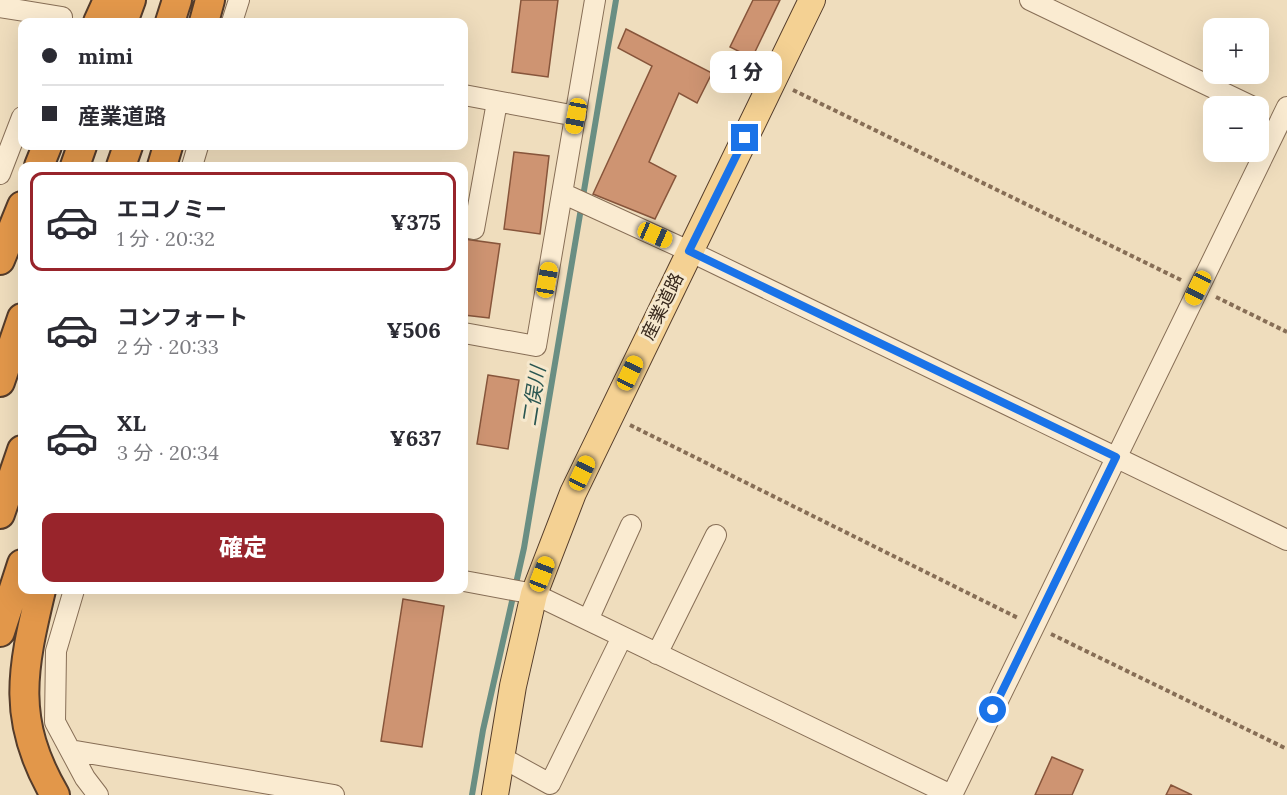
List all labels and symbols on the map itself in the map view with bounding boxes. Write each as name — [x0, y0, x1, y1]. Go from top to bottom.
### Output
callout: 1 分 — [709, 51, 781, 93]
car — [564, 97, 588, 135]
route end — [731, 124, 758, 151]
car — [635, 219, 675, 251]
car — [535, 261, 559, 299]
car — [1182, 268, 1214, 308]
street label: 産業道路 — [636, 269, 688, 343]
car — [614, 353, 646, 393]
water label: 二俣川 — [516, 362, 550, 428]
car — [566, 453, 598, 493]
car — [527, 554, 557, 594]
route start — [979, 696, 1006, 723]

